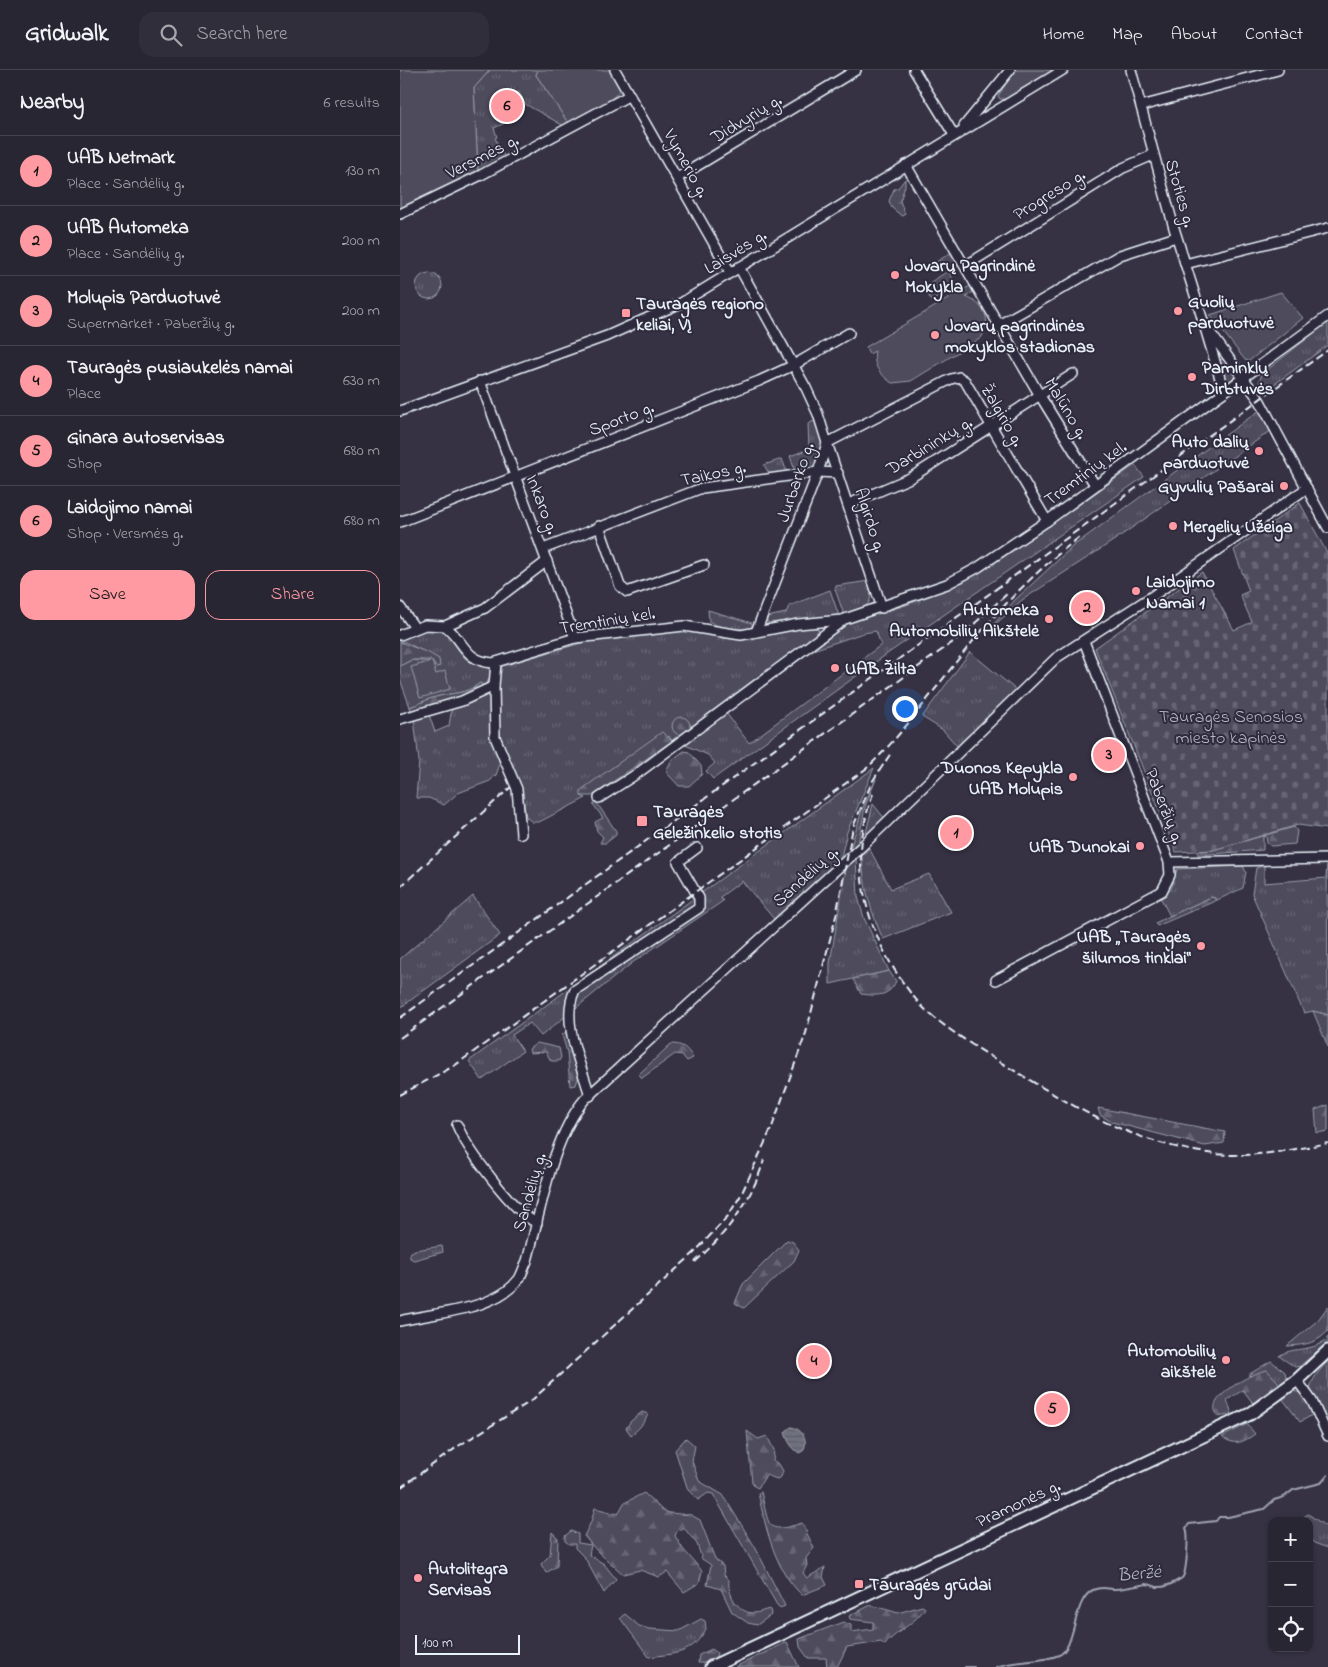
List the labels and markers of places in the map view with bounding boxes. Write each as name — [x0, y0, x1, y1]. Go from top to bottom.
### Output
pin: 6 — [491, 87, 523, 125]
place label: Jovarų Pagrindinė Mokykla — [905, 254, 1036, 302]
marker: Jovarų Pagrindinė Mokykla — [889, 269, 901, 281]
place label: Guolių parduotuvė — [1188, 290, 1275, 337]
place label: Tauragės regiono keliai, VĮ — [636, 292, 764, 339]
marker: Guolių parduotuvė — [1172, 305, 1184, 317]
marker: Tauragės regiono keliai, VĮ — [620, 307, 632, 319]
place label: Jovarų pagrindinės mokyklos stadionas — [945, 314, 1095, 362]
marker: Jovarų pagrindinės mokyklos stadionas — [929, 329, 941, 341]
place label: Paminklų Dirbtuvės — [1201, 356, 1274, 403]
marker: Paminklų Dirbtuvės — [1186, 371, 1198, 383]
place label: Auto dalių parduotuvė — [1163, 430, 1250, 477]
marker: Auto dalių parduotuvė — [1253, 445, 1265, 457]
place label: Gyvulių Pašarai — [1158, 475, 1274, 502]
marker: Gyvulių Pašarai — [1278, 480, 1290, 492]
place label: Mergelių Užeiga — [1183, 515, 1293, 542]
marker: Mergelių Užeiga — [1167, 520, 1179, 532]
place label: Laidojimo Namai 1 — [1146, 570, 1215, 617]
marker: Laidojimo Namai 1 — [1130, 585, 1142, 597]
pin: 2 — [1071, 589, 1103, 627]
place label: Automeka Automobilių Aikštelė — [889, 598, 1040, 645]
marker: Automeka Automobilių Aikštelė — [1043, 613, 1055, 625]
place label: UAB Žilta — [845, 657, 917, 683]
marker: UAB Žilta — [829, 662, 841, 674]
pin: 3 — [1093, 736, 1125, 774]
place label: Duonos Kepykla UAB Molupis — [940, 756, 1063, 803]
marker: Duonos Kepykla UAB Molupis — [1067, 771, 1079, 783]
place label: Tauragės Geležinkelio stotis — [653, 800, 782, 847]
marker: Tauragės Geležinkelio stotis — [635, 814, 649, 828]
pin: 1 — [940, 814, 972, 852]
place label: UAB Dunokai — [1029, 835, 1130, 861]
marker: UAB Dunokai — [1134, 840, 1146, 852]
place label: UAB „Tauragės šilumos tinklai“ — [1077, 925, 1192, 972]
marker: UAB „Tauragės šilumos tinklai“ — [1195, 940, 1207, 952]
place label: Automobilių aikštelė — [1127, 1339, 1217, 1386]
pin: 4 — [798, 1342, 830, 1380]
marker: Automobilių aikštelė — [1220, 1354, 1232, 1366]
pin: 5 — [1036, 1390, 1068, 1428]
place label: Autolitegra Servisas — [428, 1557, 508, 1604]
marker: Autolitegra Servisas — [412, 1572, 424, 1584]
place label: Tauragės grūdai — [869, 1573, 991, 1600]
marker: Tauragės grūdai — [853, 1578, 865, 1590]

